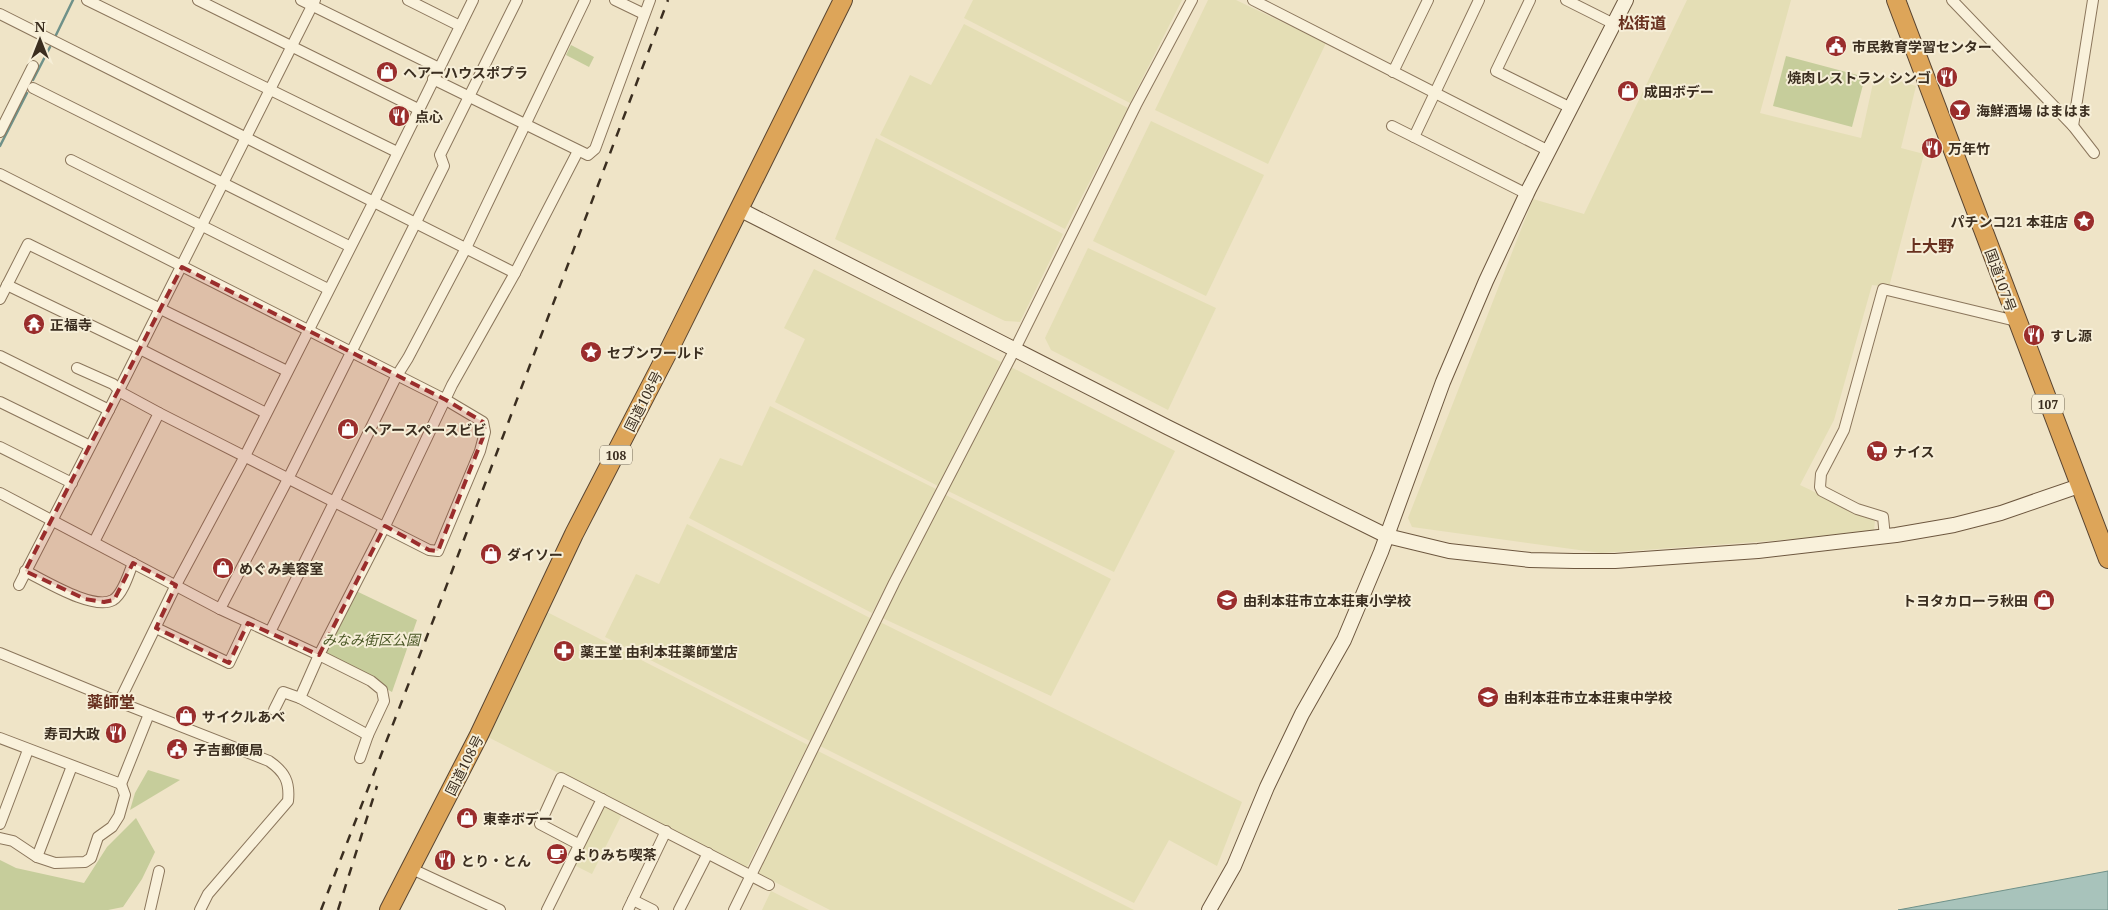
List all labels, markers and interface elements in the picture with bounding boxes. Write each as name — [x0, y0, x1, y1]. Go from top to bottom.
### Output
district label: 松街道 — [1618, 12, 1666, 34]
north arrow — [15, 15, 65, 65]
text: N — [34, 17, 46, 36]
public building icon: 市民教育学習センター — [1824, 34, 1848, 58]
place label: 市民教育学習センター — [1852, 37, 1992, 56]
shop icon: ヘアーハウスポプラ — [375, 60, 399, 84]
place label: ヘアーハウスポプラ — [403, 63, 528, 82]
restaurant icon: 焼肉レストラン シンゴ — [1935, 65, 1959, 89]
place label: 焼肉レストラン シンゴ — [1787, 68, 1931, 87]
shop icon: 成田ボデー — [1616, 79, 1640, 103]
place label: 成田ボデー — [1644, 82, 1714, 101]
bar icon: 海鮮酒場 はまはま — [1948, 98, 1972, 122]
place label: 海鮮酒場 はまはま — [1976, 101, 2092, 120]
restaurant icon: 点心 — [387, 104, 411, 128]
place label: 点心 — [415, 107, 443, 126]
restaurant icon: 万年竹 — [1920, 136, 1944, 160]
place label: 万年竹 — [1948, 139, 1990, 158]
place icon: パチンコ21 本荘店 — [2072, 209, 2096, 233]
place label: パチンコ21 本荘店 — [1951, 212, 2068, 231]
district label: 上大野 — [1906, 235, 1954, 257]
street label: 国道107号 — [1981, 246, 2021, 314]
temple icon: 正福寺 — [22, 312, 46, 336]
place label: 正福寺 — [50, 315, 92, 334]
restaurant icon: すし源 — [2022, 323, 2046, 347]
place label: すし源 — [2050, 326, 2092, 345]
place icon: セブンワールド — [579, 340, 603, 364]
place label: セブンワールド — [607, 343, 705, 362]
street label: 国道108号 — [620, 368, 666, 434]
road number: 107 — [2032, 394, 2064, 414]
shop icon: ヘアースペースビビ — [336, 417, 360, 441]
place label: ヘアースペースビビ — [364, 420, 487, 439]
supermarket icon: ナイス — [1865, 439, 1889, 463]
place label: ナイス — [1893, 442, 1935, 461]
road number: 108 — [600, 446, 632, 464]
shop icon: ダイソー — [479, 542, 503, 566]
place label: ダイソー — [507, 545, 563, 564]
shop icon: めぐみ美容室 — [211, 556, 235, 580]
place label: めぐみ美容室 — [239, 559, 323, 578]
school or university icon: 由利本荘市立本荘東小学校 — [1215, 588, 1239, 612]
shop icon: トヨタカローラ秋田 — [2032, 588, 2056, 612]
place label: 由利本荘市立本荘東小学校 — [1243, 591, 1411, 610]
place label: トヨタカローラ秋田 — [1902, 591, 2028, 610]
park label: みなみ街区公園 — [322, 630, 422, 649]
pharmacy icon: 薬王堂 由利本荘薬師堂店 — [552, 639, 576, 663]
place label: 薬王堂 由利本荘薬師堂店 — [580, 642, 738, 661]
school or university icon: 由利本荘市立本荘東中学校 — [1476, 685, 1500, 709]
place label: 由利本荘市立本荘東中学校 — [1504, 688, 1672, 707]
district label: 薬師堂 — [87, 691, 135, 713]
shop icon: サイクルあべ — [174, 704, 198, 728]
place label: サイクルあべ — [202, 707, 285, 726]
restaurant icon: 寿司大政 — [104, 721, 128, 745]
place label: 寿司大政 — [44, 724, 100, 743]
street label: 国道108号 — [441, 732, 487, 798]
public building icon: 子吉郵便局 — [165, 737, 189, 761]
place label: 子吉郵便局 — [193, 740, 263, 759]
shop icon: 東幸ボデー — [455, 806, 479, 830]
place label: 東幸ボデー — [483, 809, 553, 828]
cafe icon: よりみち喫茶 — [545, 842, 569, 866]
place label: よりみち喫茶 — [573, 845, 657, 864]
restaurant icon: とり・とん — [433, 848, 457, 872]
place label: とり・とん — [461, 851, 531, 870]

